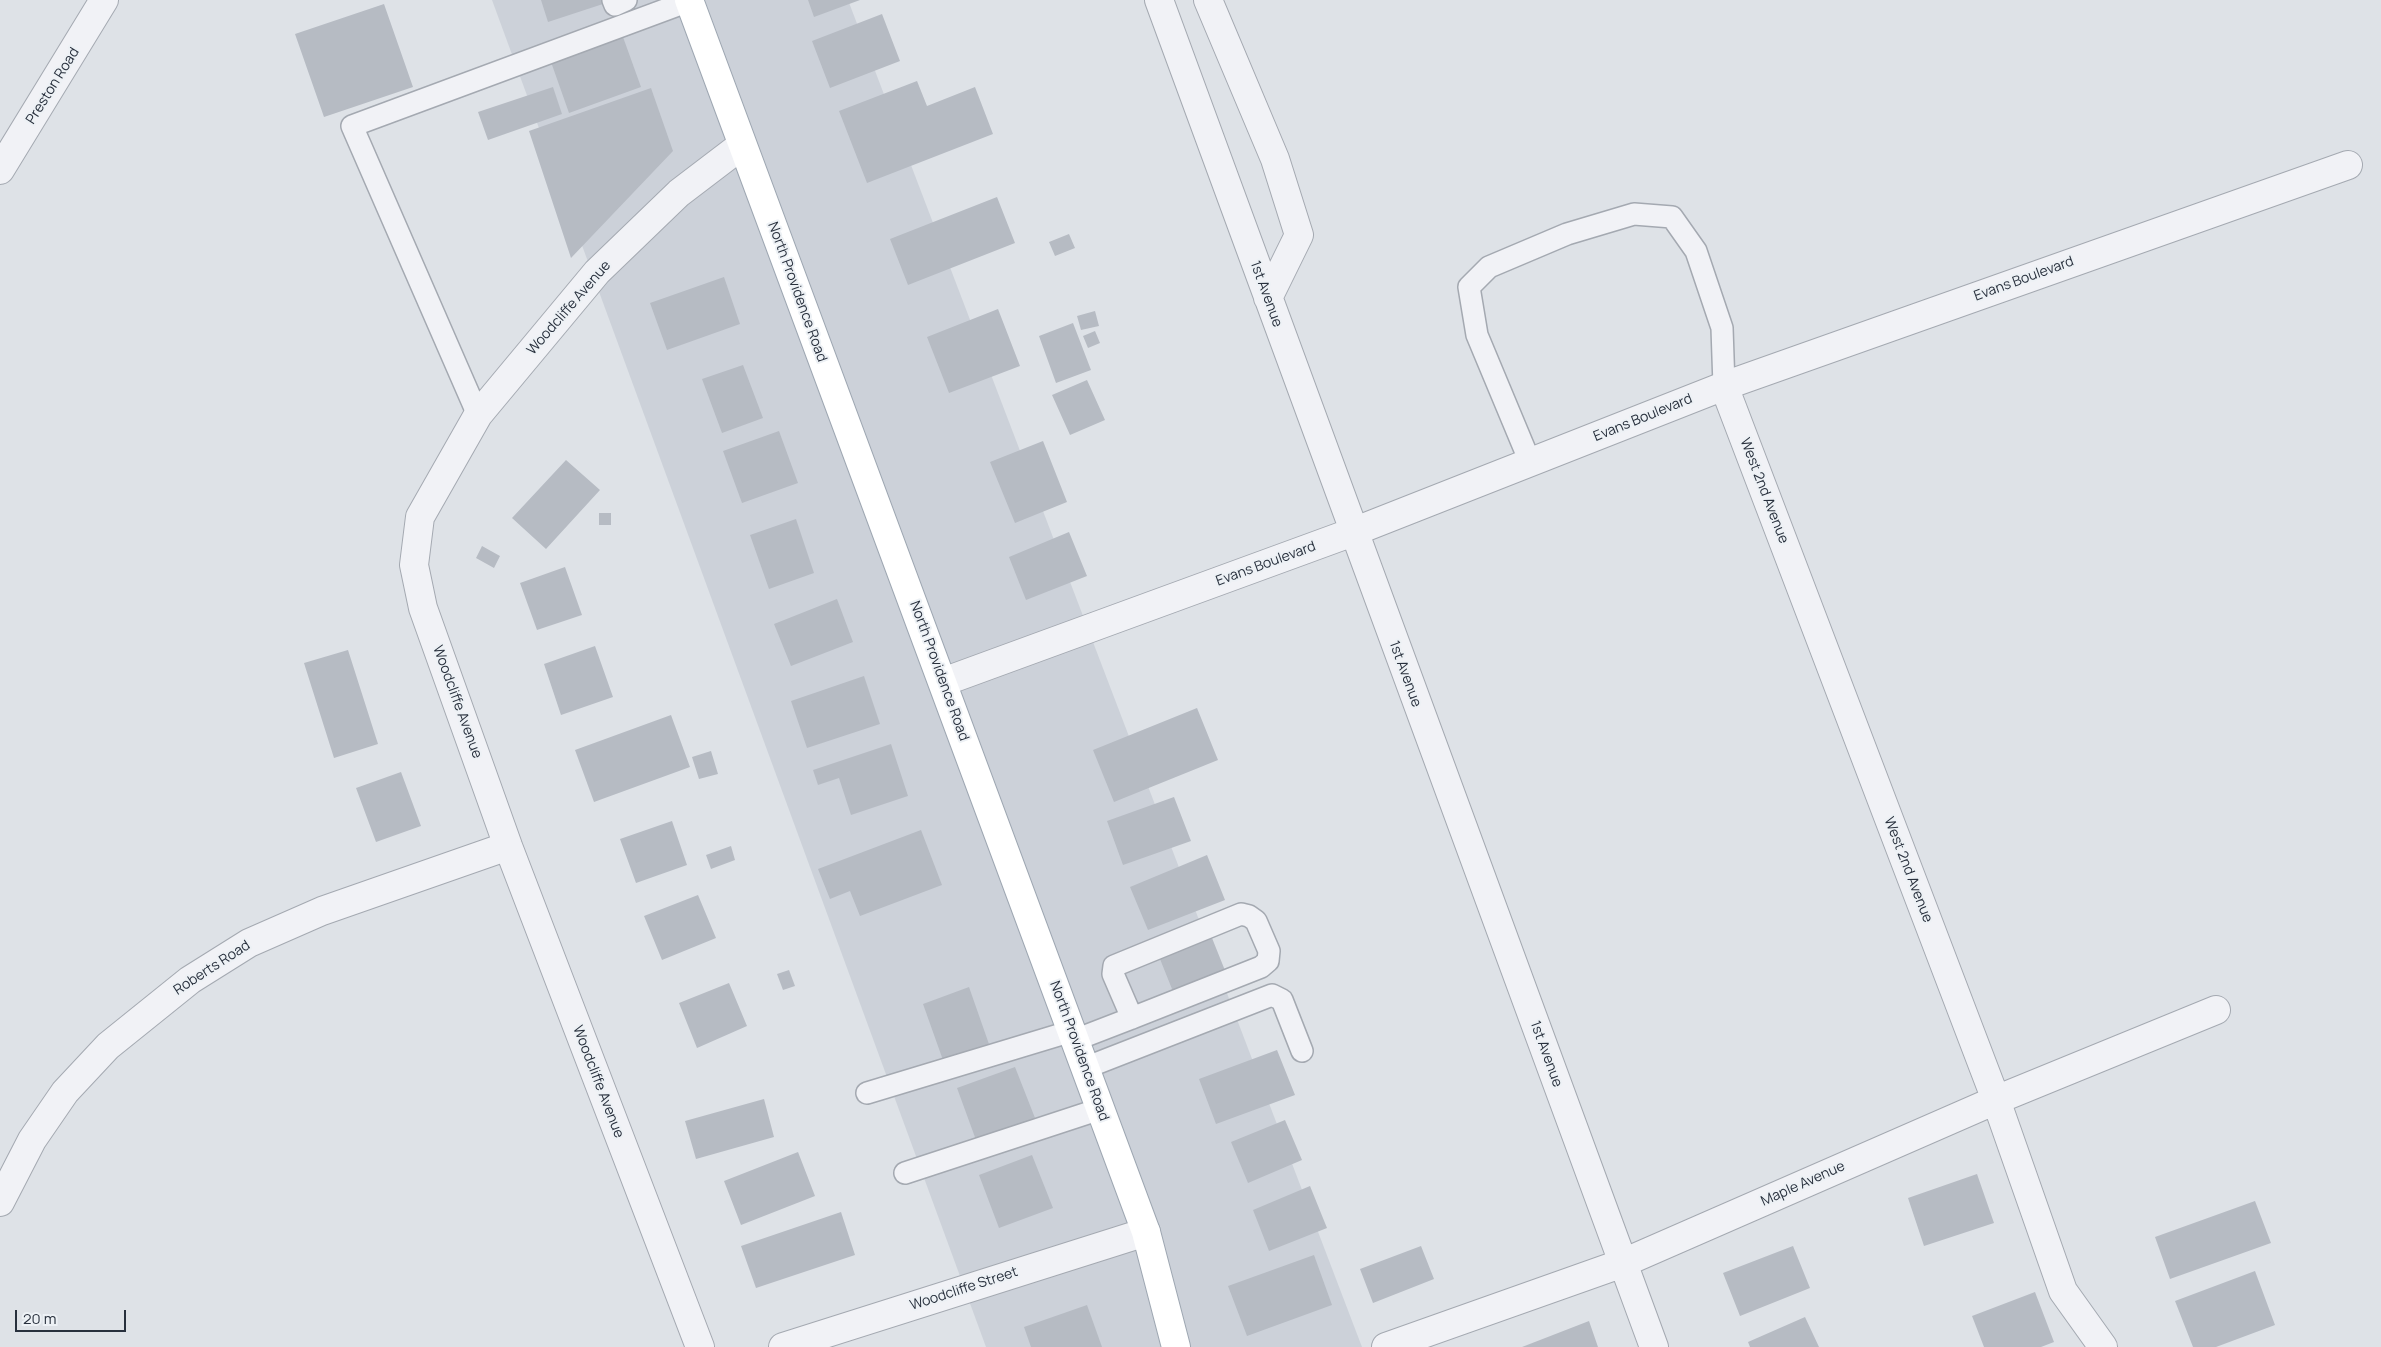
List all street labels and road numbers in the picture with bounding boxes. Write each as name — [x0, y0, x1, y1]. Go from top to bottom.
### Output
street label: Preston Road — [23, 45, 83, 127]
street label: North Providence Road — [764, 220, 830, 364]
street label: Evans Boulevard — [1972, 253, 2076, 305]
street label: Woodcliffe Avenue — [524, 258, 614, 358]
street label: 1st Avenue — [1246, 259, 1286, 329]
street label: Evans Boulevard — [1591, 391, 1695, 445]
street label: West 2nd Avenue — [1736, 436, 1792, 546]
street label: Evans Boulevard — [1214, 538, 1318, 590]
street label: North Providence Road — [906, 599, 972, 743]
street label: 1st Avenue — [1385, 639, 1425, 709]
street label: Woodcliffe Avenue — [429, 643, 485, 761]
street label: West 2nd Avenue — [1880, 815, 1936, 925]
street label: Roberts Road — [171, 937, 253, 999]
street label: North Providence Road — [1046, 979, 1112, 1123]
street label: 1st Avenue — [1526, 1019, 1566, 1089]
street label: Woodcliffe Avenue — [569, 1023, 627, 1141]
street label: Maple Avenue — [1758, 1158, 1848, 1210]
street label: Woodcliffe Street — [908, 1264, 1020, 1314]

